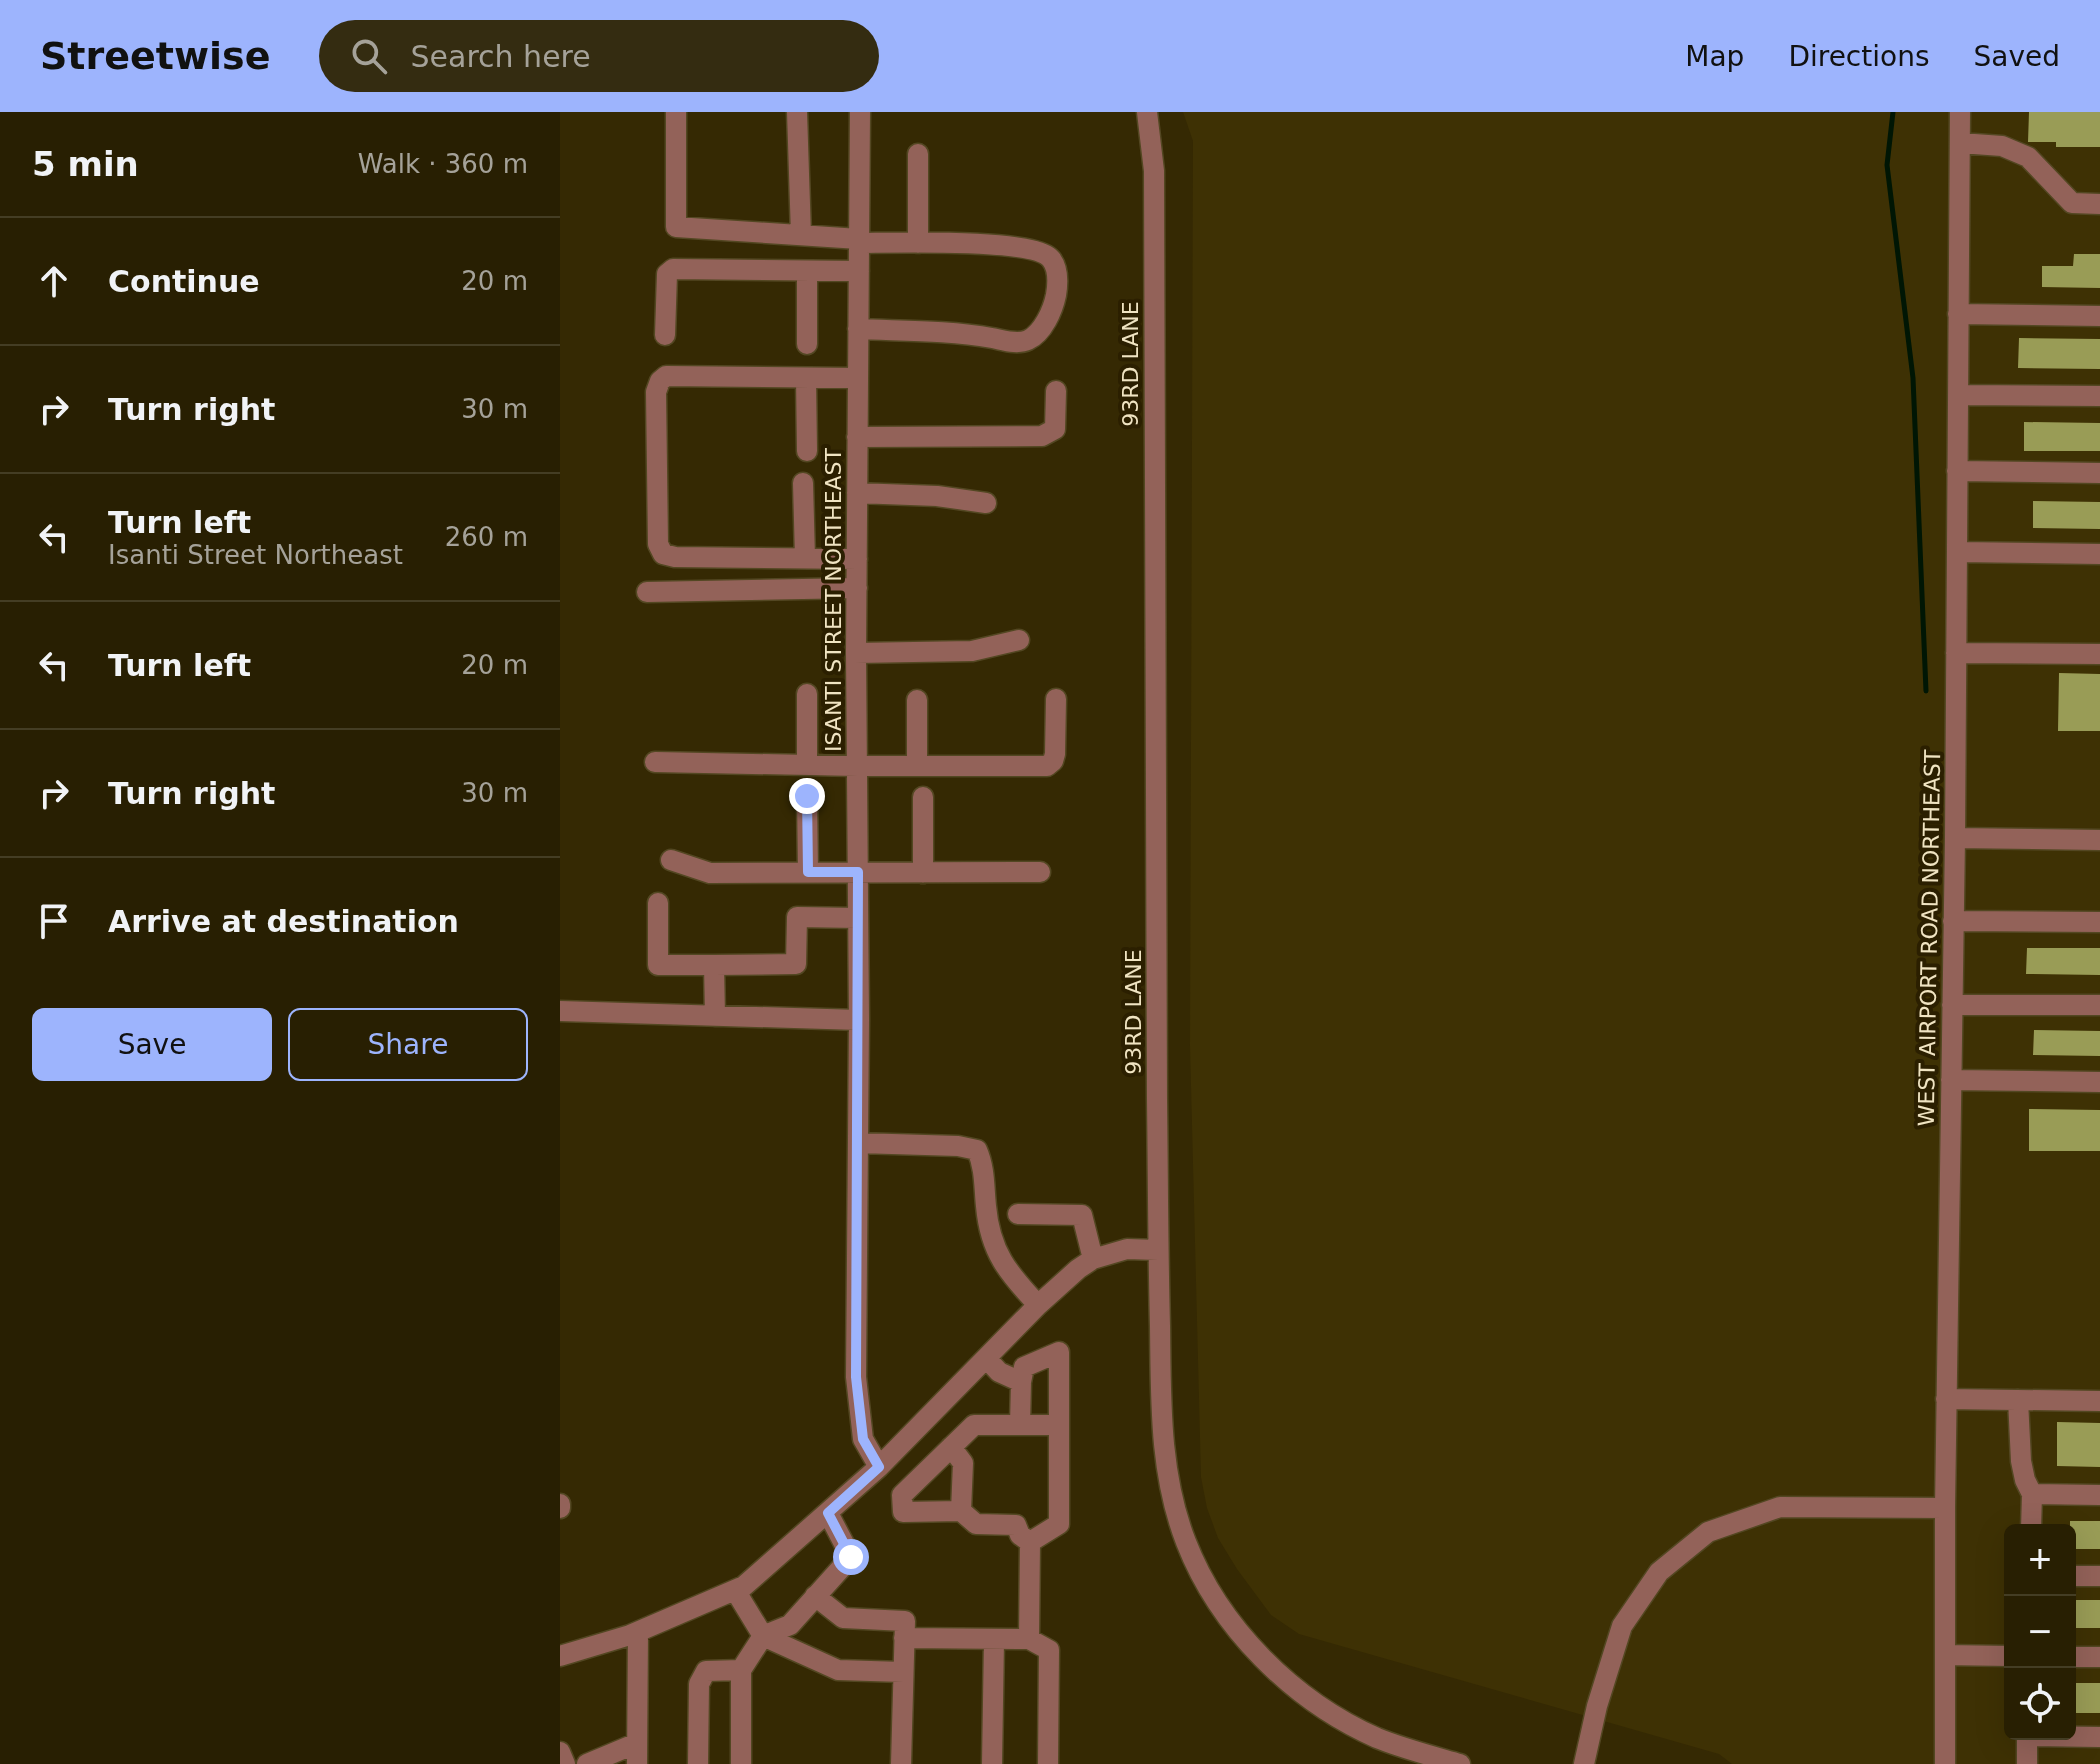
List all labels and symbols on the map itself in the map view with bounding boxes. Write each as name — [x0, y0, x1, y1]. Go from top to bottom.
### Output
street label: 93RD LANE — [1118, 301, 1143, 427]
street label: ISANTI STREET NORTHEAST — [821, 447, 846, 752]
street label: WEST AIRPORT ROAD NORTHEAST — [1914, 749, 1945, 1126]
route end — [789, 778, 825, 814]
street label: 93RD LANE — [1121, 949, 1146, 1075]
route start — [833, 1539, 869, 1575]

